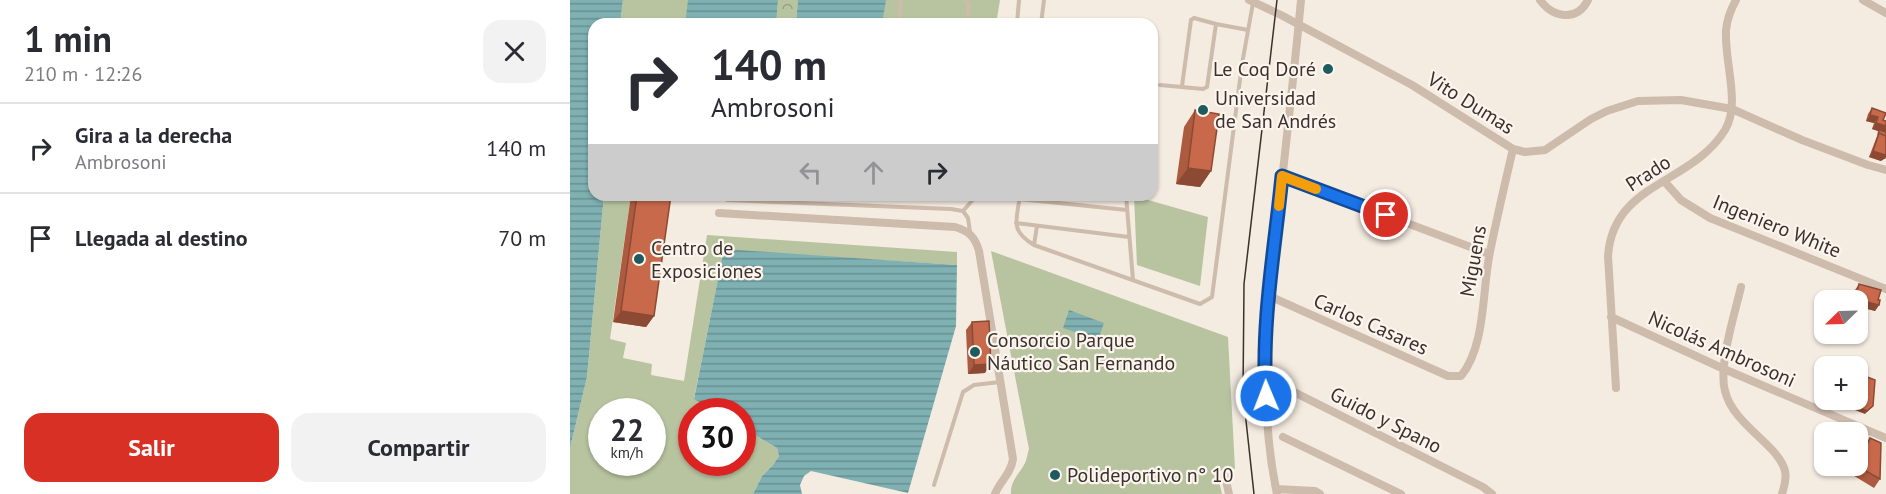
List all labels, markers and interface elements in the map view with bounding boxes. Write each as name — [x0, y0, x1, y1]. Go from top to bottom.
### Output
text: 1 min — [24, 15, 112, 62]
button: close — [483, 20, 546, 83]
text: 140 m — [711, 37, 827, 92]
icon: right — [612, 42, 690, 120]
place label: Le Coq Doré — [1213, 56, 1316, 82]
text: 210 m · 12:26 — [24, 61, 142, 87]
marker: Le Coq Doré — [1321, 62, 1335, 76]
street label: Vito Dumas — [1422, 66, 1519, 140]
place label: Universidad de San Andrés — [1215, 85, 1336, 134]
text: Ambrosoni — [711, 90, 835, 124]
marker: Universidad de San Andrés — [1196, 103, 1210, 117]
text: Gira a la derecha — [75, 121, 232, 149]
icon: right — [24, 132, 57, 165]
text: 140 m — [486, 134, 546, 162]
text: Ambrosoni — [75, 149, 167, 175]
street label: Prado — [1621, 149, 1675, 197]
icon: left — [794, 156, 827, 189]
icon: ahead — [857, 156, 890, 189]
icon: right — [920, 156, 953, 189]
street label: Ingeniero White — [1709, 188, 1845, 264]
pin — [1360, 189, 1411, 240]
icon: arrive — [1369, 198, 1402, 231]
icon: arrive — [24, 222, 57, 255]
street label: Miguens — [1454, 223, 1492, 299]
text: Llegada al destino — [75, 224, 248, 252]
text: 70 m — [498, 224, 546, 252]
place label: Centro de Exposiciones — [651, 235, 762, 284]
marker: Centro de Exposiciones — [632, 252, 646, 266]
street label: Carlos Casares — [1310, 287, 1432, 361]
north arrow — [1814, 290, 1868, 344]
map controls — [1814, 290, 1868, 476]
street label: Nicolás Ambrosoni — [1644, 305, 1800, 393]
place label: Consorcio Parque Náutico San Fernando — [987, 327, 1175, 376]
marker: Consorcio Parque Náutico San Fernando — [968, 345, 982, 359]
button: + — [1814, 356, 1868, 410]
position arrow — [1234, 364, 1298, 428]
street label: Guido y Spano — [1326, 381, 1446, 459]
speed limit sign: 30 — [678, 398, 756, 476]
text: 22 — [610, 410, 644, 449]
button: Salir — [24, 413, 279, 482]
button: Compartir — [291, 413, 546, 482]
button: − — [1814, 422, 1868, 476]
text: km/h — [611, 443, 643, 462]
place label: Polideportivo n° 10 — [1067, 462, 1234, 488]
marker: Polideportivo n° 10 — [1048, 468, 1062, 482]

